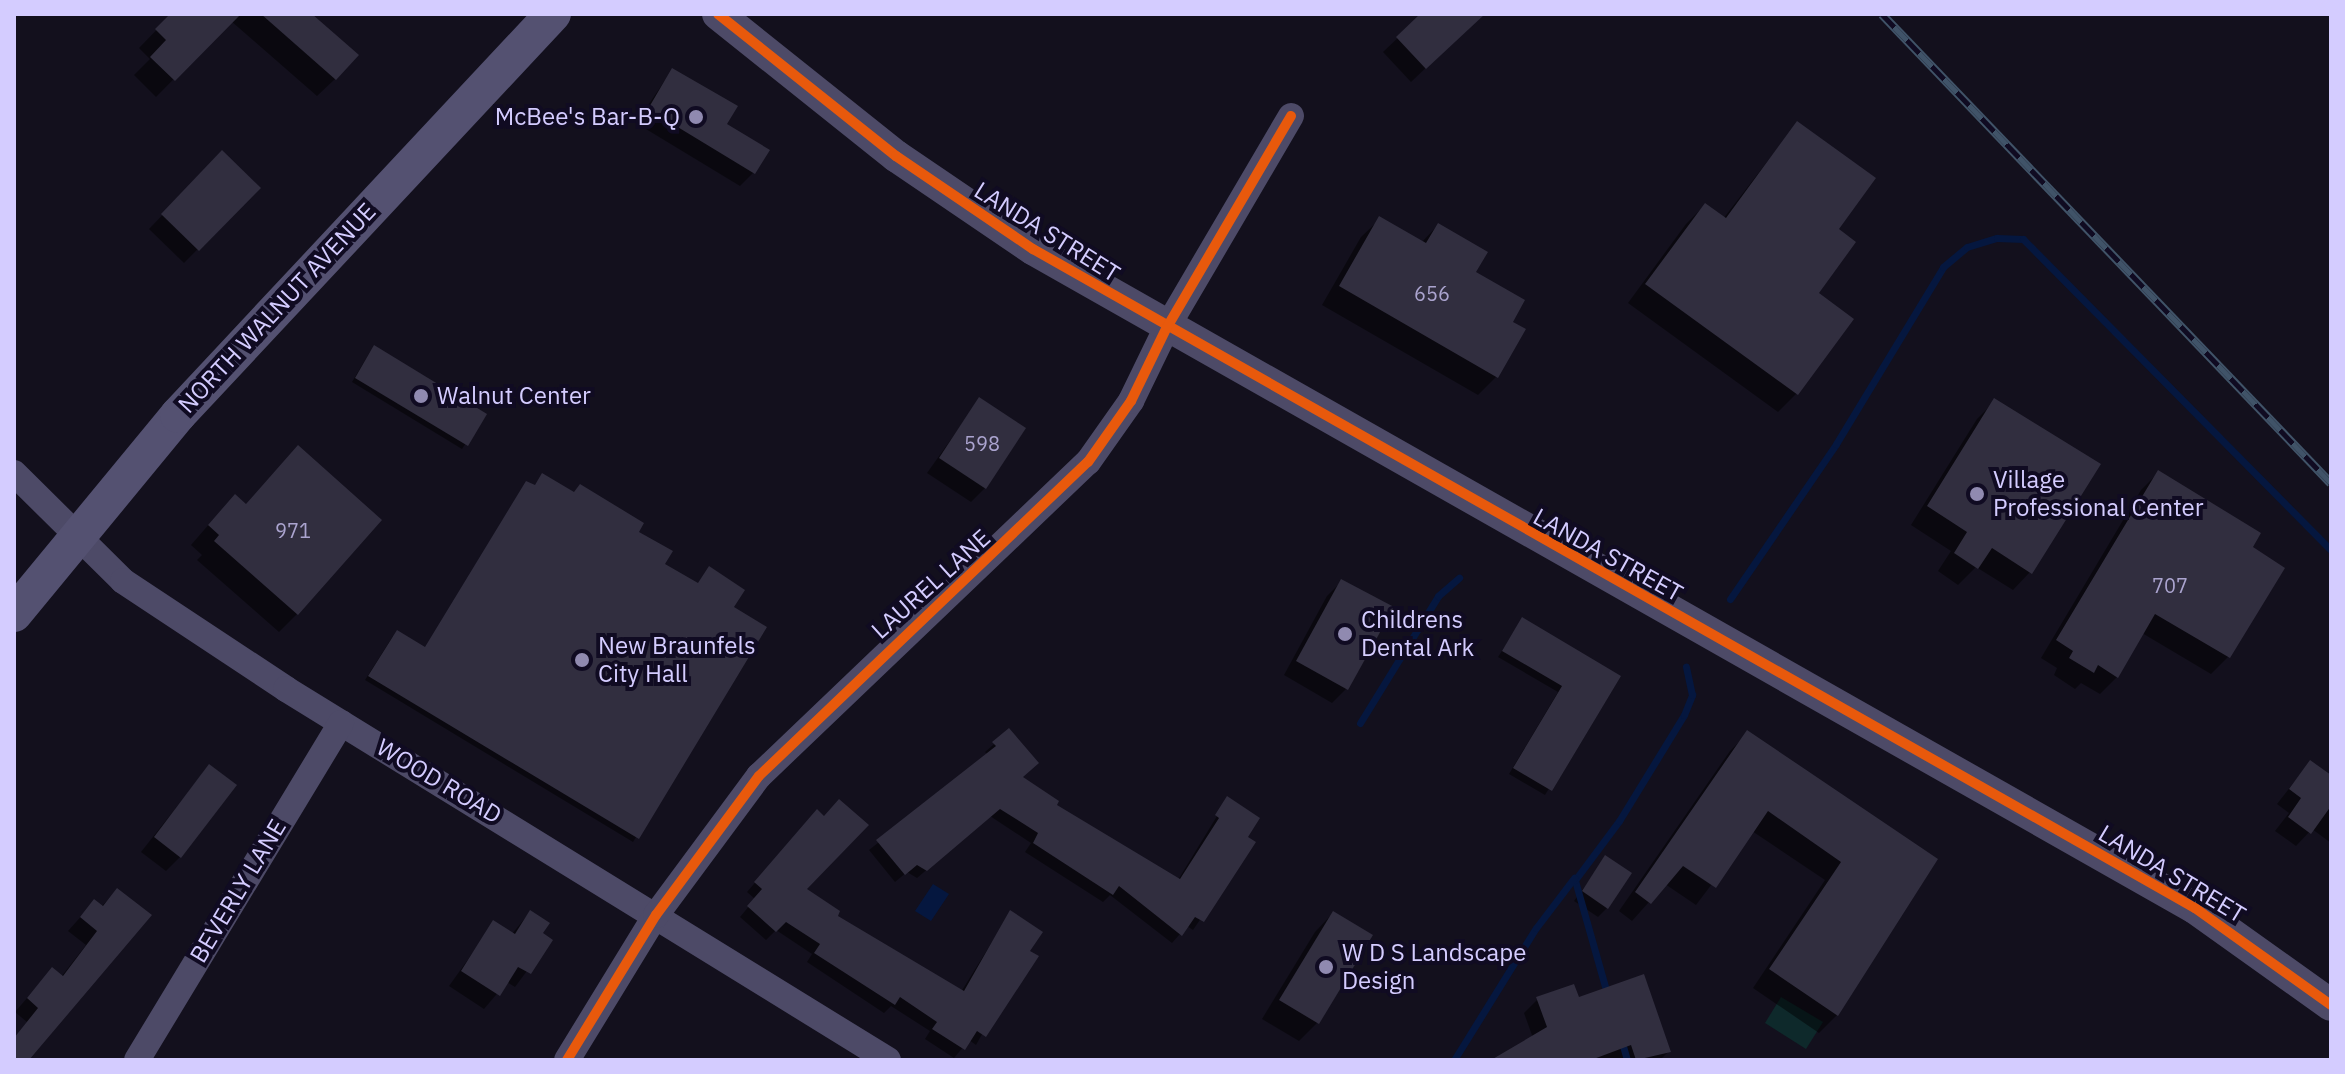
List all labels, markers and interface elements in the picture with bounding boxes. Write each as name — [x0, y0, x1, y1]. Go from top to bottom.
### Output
place label: McBee's Bar-B-Q — [495, 103, 680, 131]
marker: McBee's Bar-B-Q — [687, 108, 705, 126]
street label: LANDA STREET — [969, 176, 1125, 288]
street label: NORTH WALNUT AVENUE — [172, 197, 382, 419]
house number: 656 — [1414, 281, 1450, 305]
place label: Walnut Center — [437, 382, 591, 410]
marker: Walnut Center — [412, 387, 430, 405]
house number: 598 — [964, 431, 1000, 455]
place label: Village Professional Center — [1993, 466, 2203, 522]
marker: Village Professional Center — [1968, 485, 1986, 503]
street label: LANDA STREET — [1528, 502, 1688, 608]
house number: 971 — [275, 518, 311, 542]
street label: LAUREL LANE — [866, 523, 996, 645]
house number: 707 — [2152, 573, 2188, 597]
place label: Childrens Dental Ark — [1361, 606, 1474, 662]
marker: Childrens Dental Ark — [1336, 625, 1354, 643]
place label: New Braunfels City Hall — [598, 632, 756, 688]
marker: New Braunfels City Hall — [573, 651, 591, 669]
street label: WOOD ROAD — [371, 733, 507, 829]
street label: BEVERLY LANE — [184, 814, 292, 968]
street label: LANDA STREET — [2093, 819, 2251, 929]
place label: W D S Landscape Design — [1342, 939, 1526, 995]
marker: W D S Landscape Design — [1317, 958, 1335, 976]

